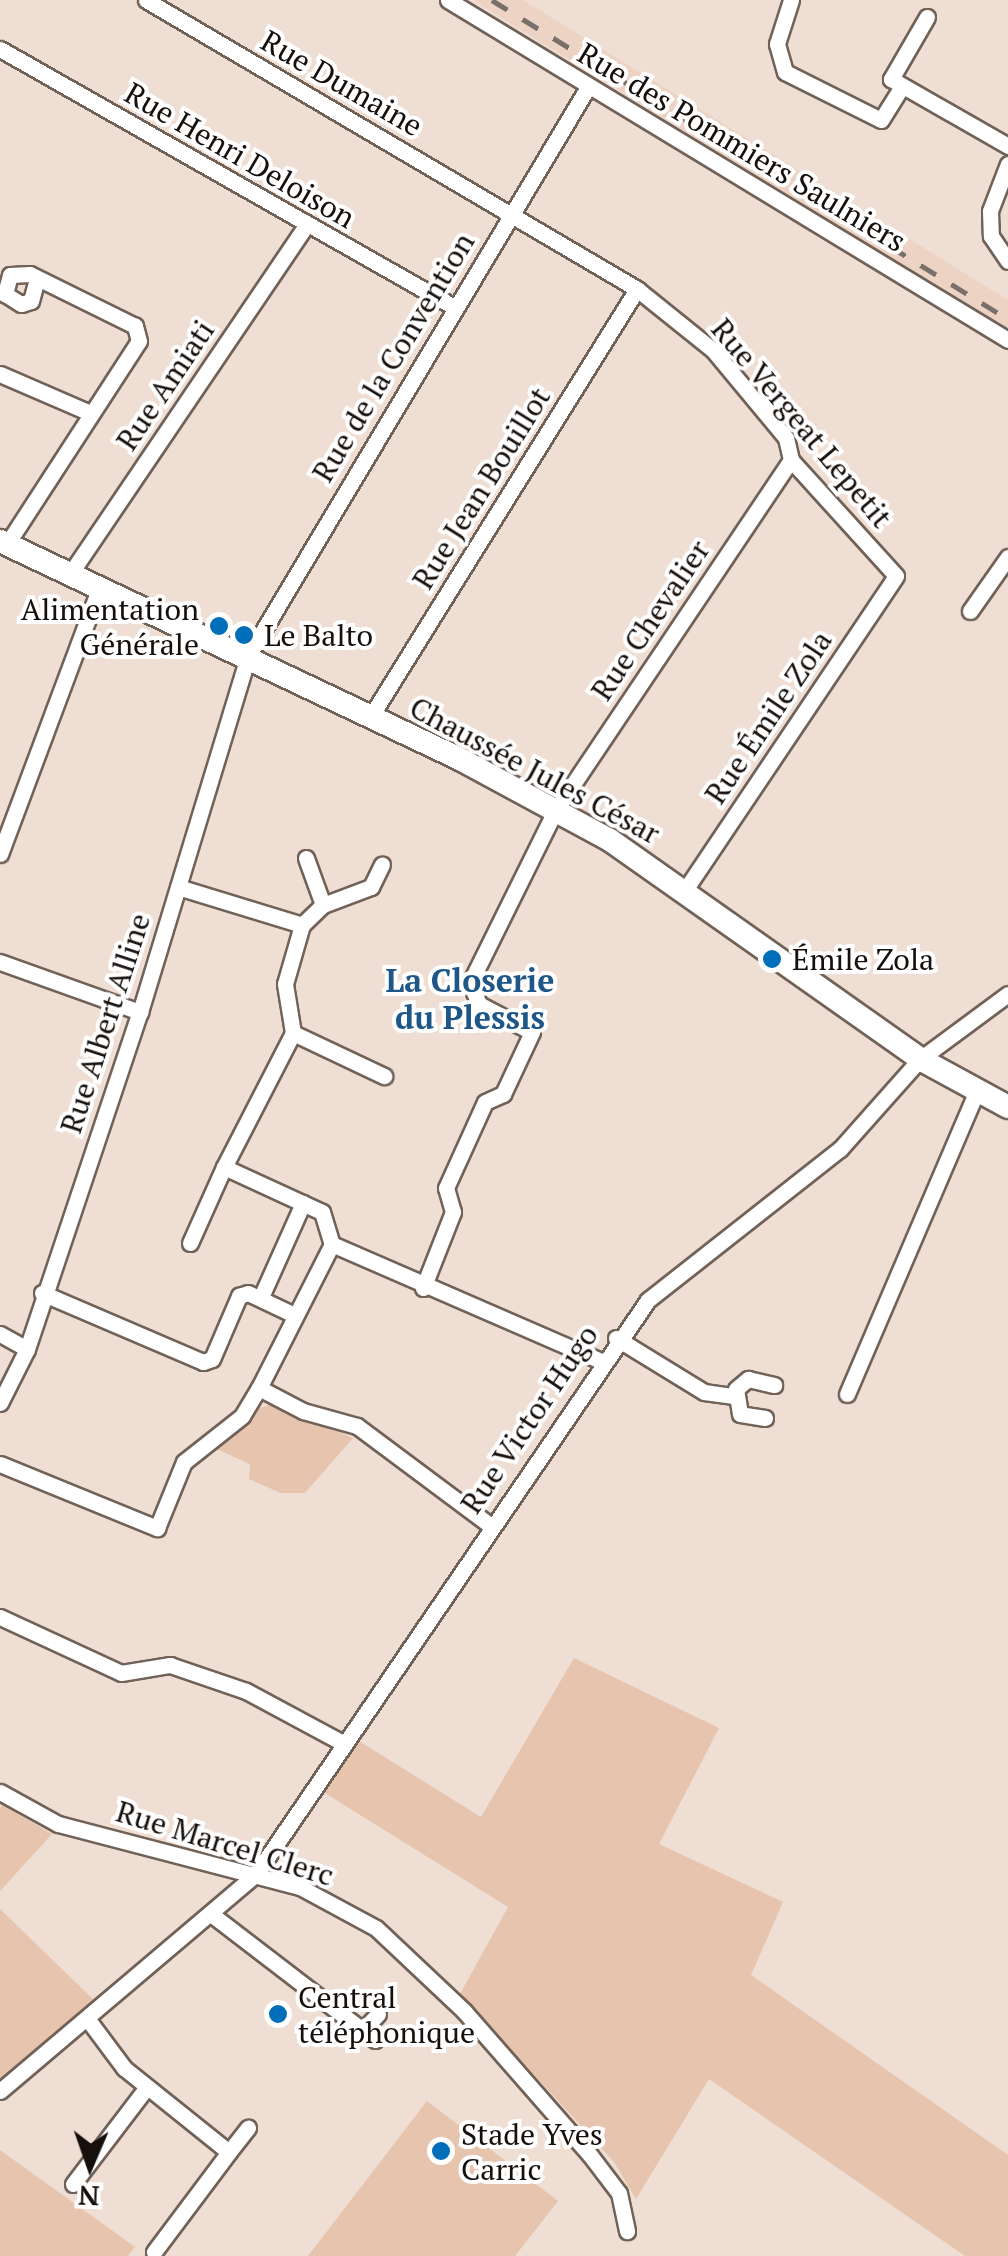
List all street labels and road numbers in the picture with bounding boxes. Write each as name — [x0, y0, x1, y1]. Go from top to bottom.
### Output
street label: Rue Dumaine — [255, 22, 429, 144]
street label: Rue des Pommiers Saulniers — [572, 35, 912, 259]
street label: Rue Henri Deloison — [119, 74, 361, 236]
street label: Rue de la Convention — [304, 226, 482, 488]
street label: Rue Vergeat Lepetit — [704, 311, 900, 535]
street label: Rue Amiati — [108, 313, 222, 457]
street label: Rue Jean Bouillot — [405, 380, 557, 596]
street label: Rue Chevalier — [583, 533, 717, 707]
street label: Rue Émile Zola — [697, 624, 839, 810]
street label: Chaussée Jules César — [404, 689, 666, 851]
street label: Rue Albert Alline — [52, 908, 158, 1138]
street label: Rue Victor Hugo — [453, 1318, 605, 1520]
street label: Rue Marcel Clerc — [112, 1793, 338, 1893]

